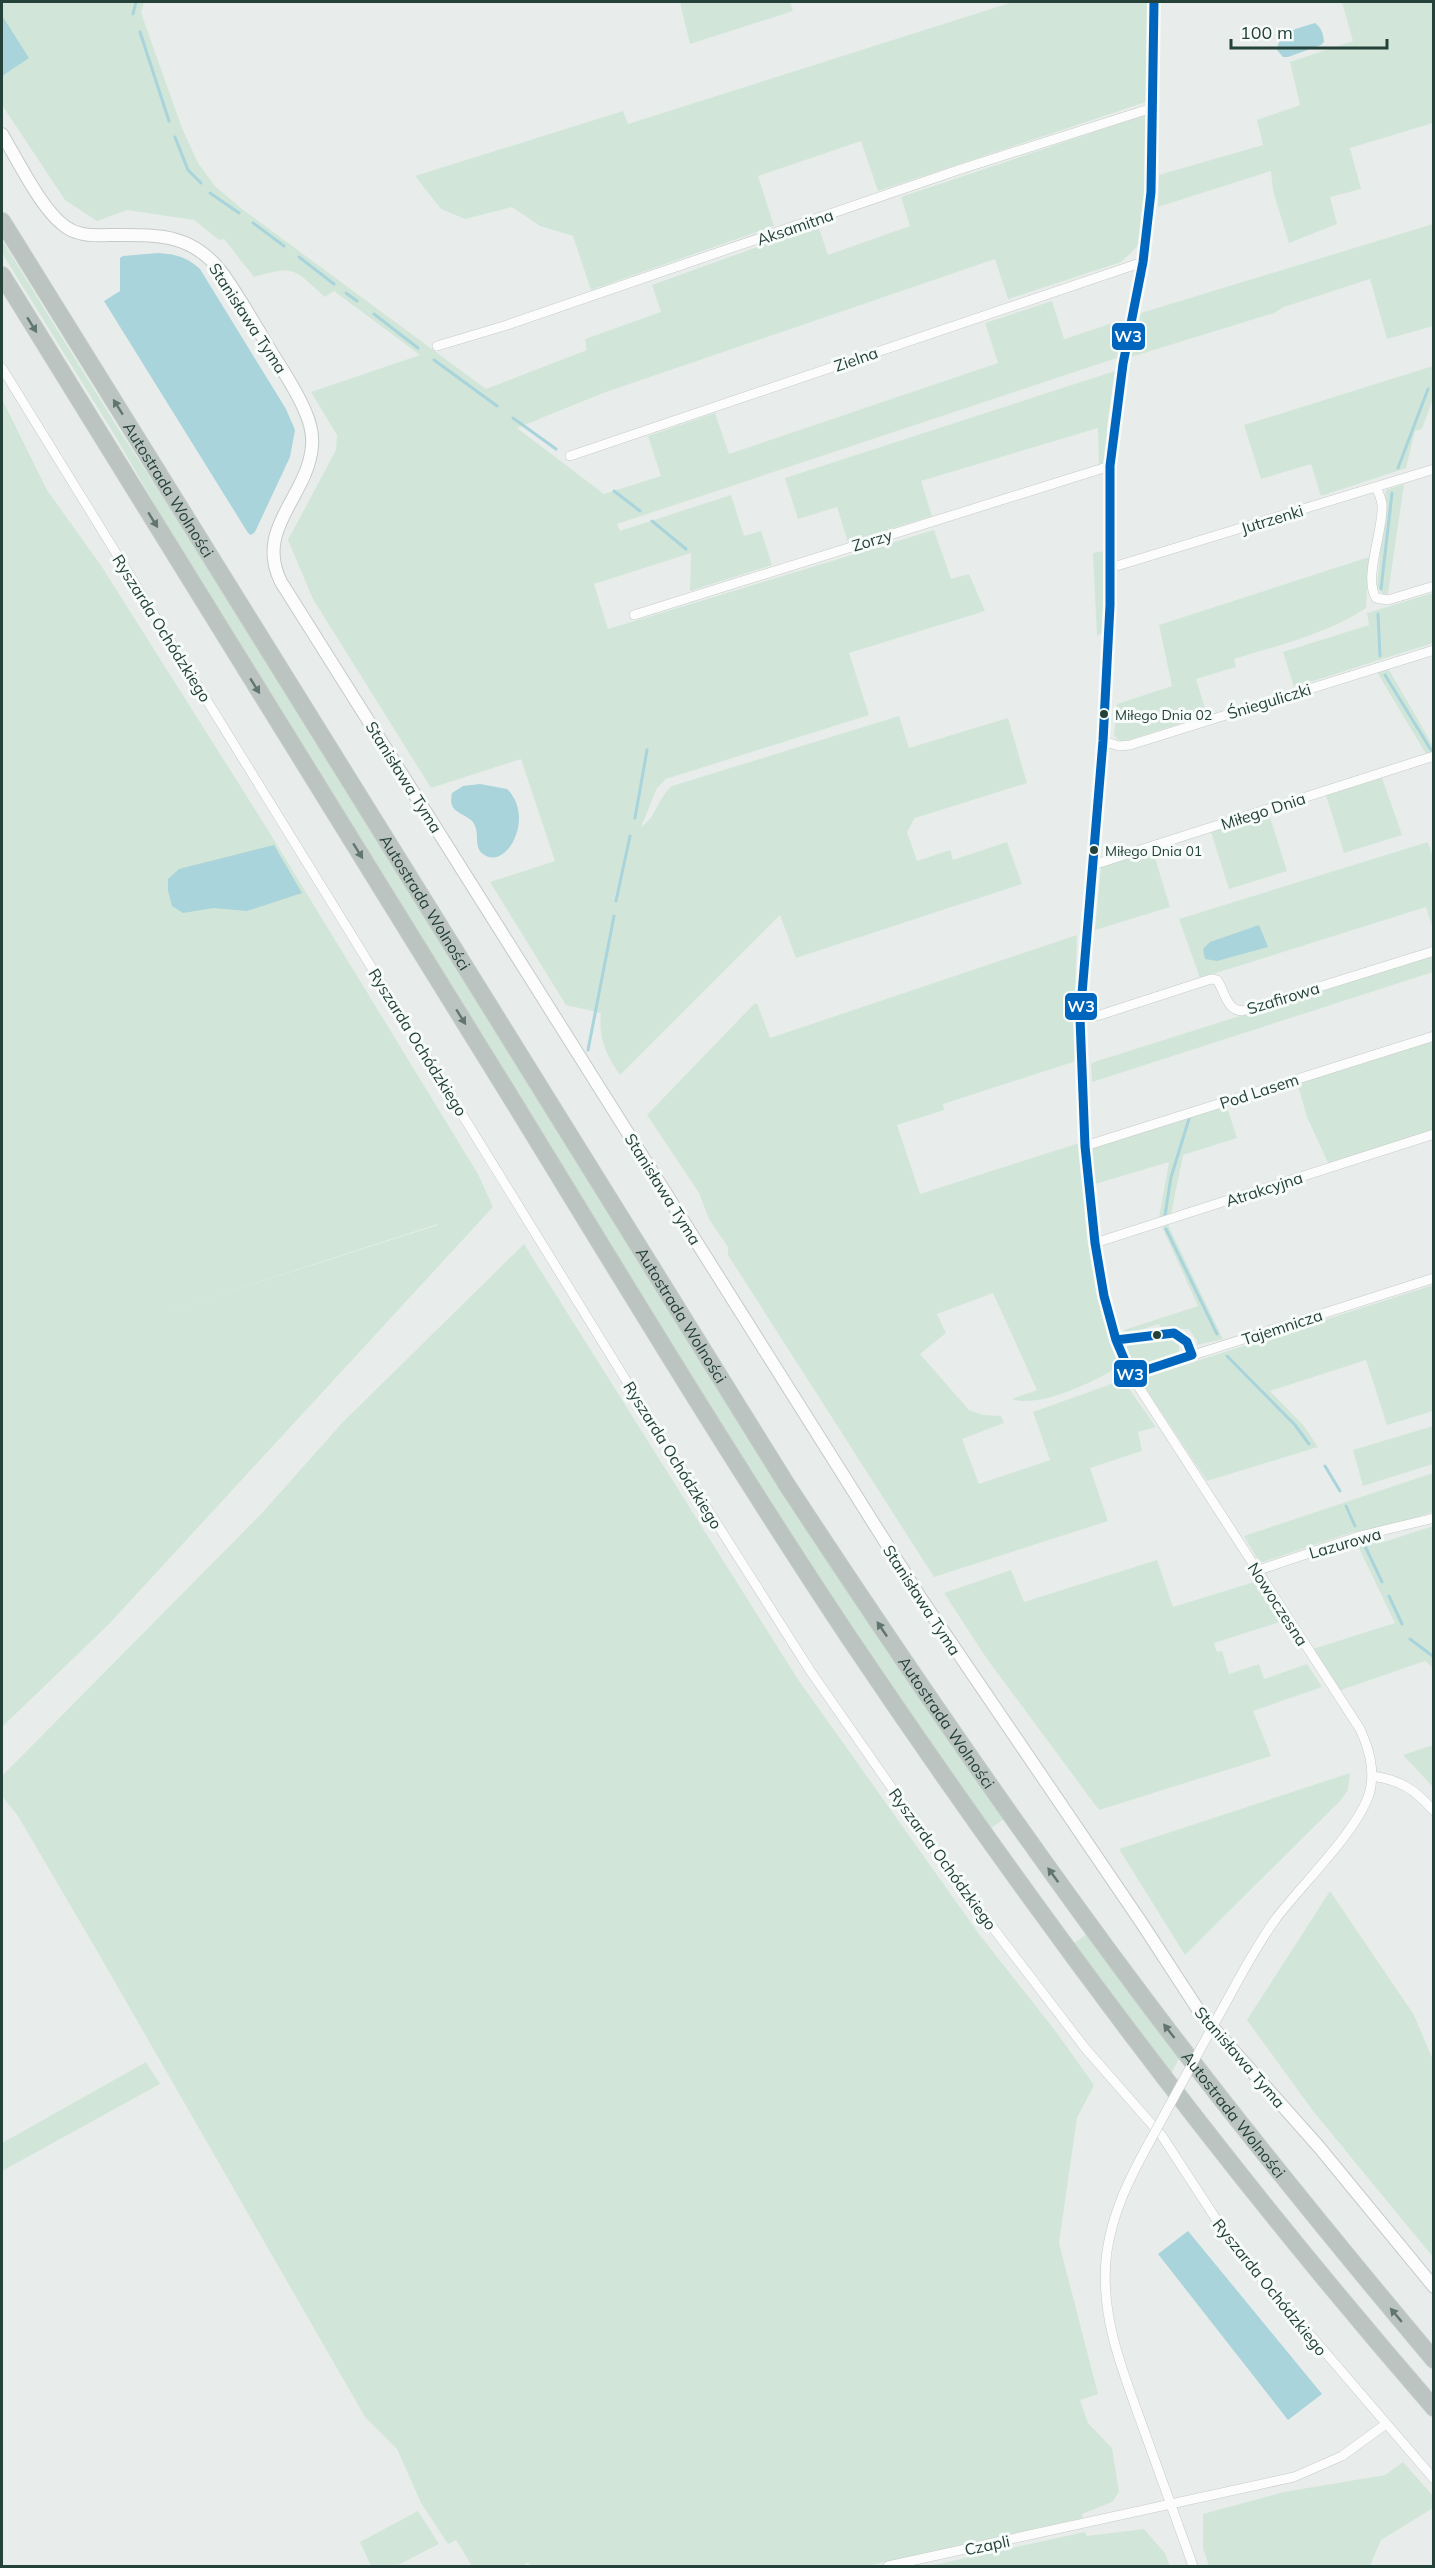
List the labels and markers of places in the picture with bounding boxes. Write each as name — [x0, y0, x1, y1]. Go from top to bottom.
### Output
place label: Miłego Dnia 02 — [1115, 706, 1212, 724]
marker: Miłego Dnia 02 — [1098, 708, 1110, 720]
place label: Miłego Dnia 01 — [1105, 842, 1202, 860]
marker: Miłego Dnia 01 — [1088, 844, 1100, 856]
unlabelled marker — [1151, 1329, 1163, 1341]

